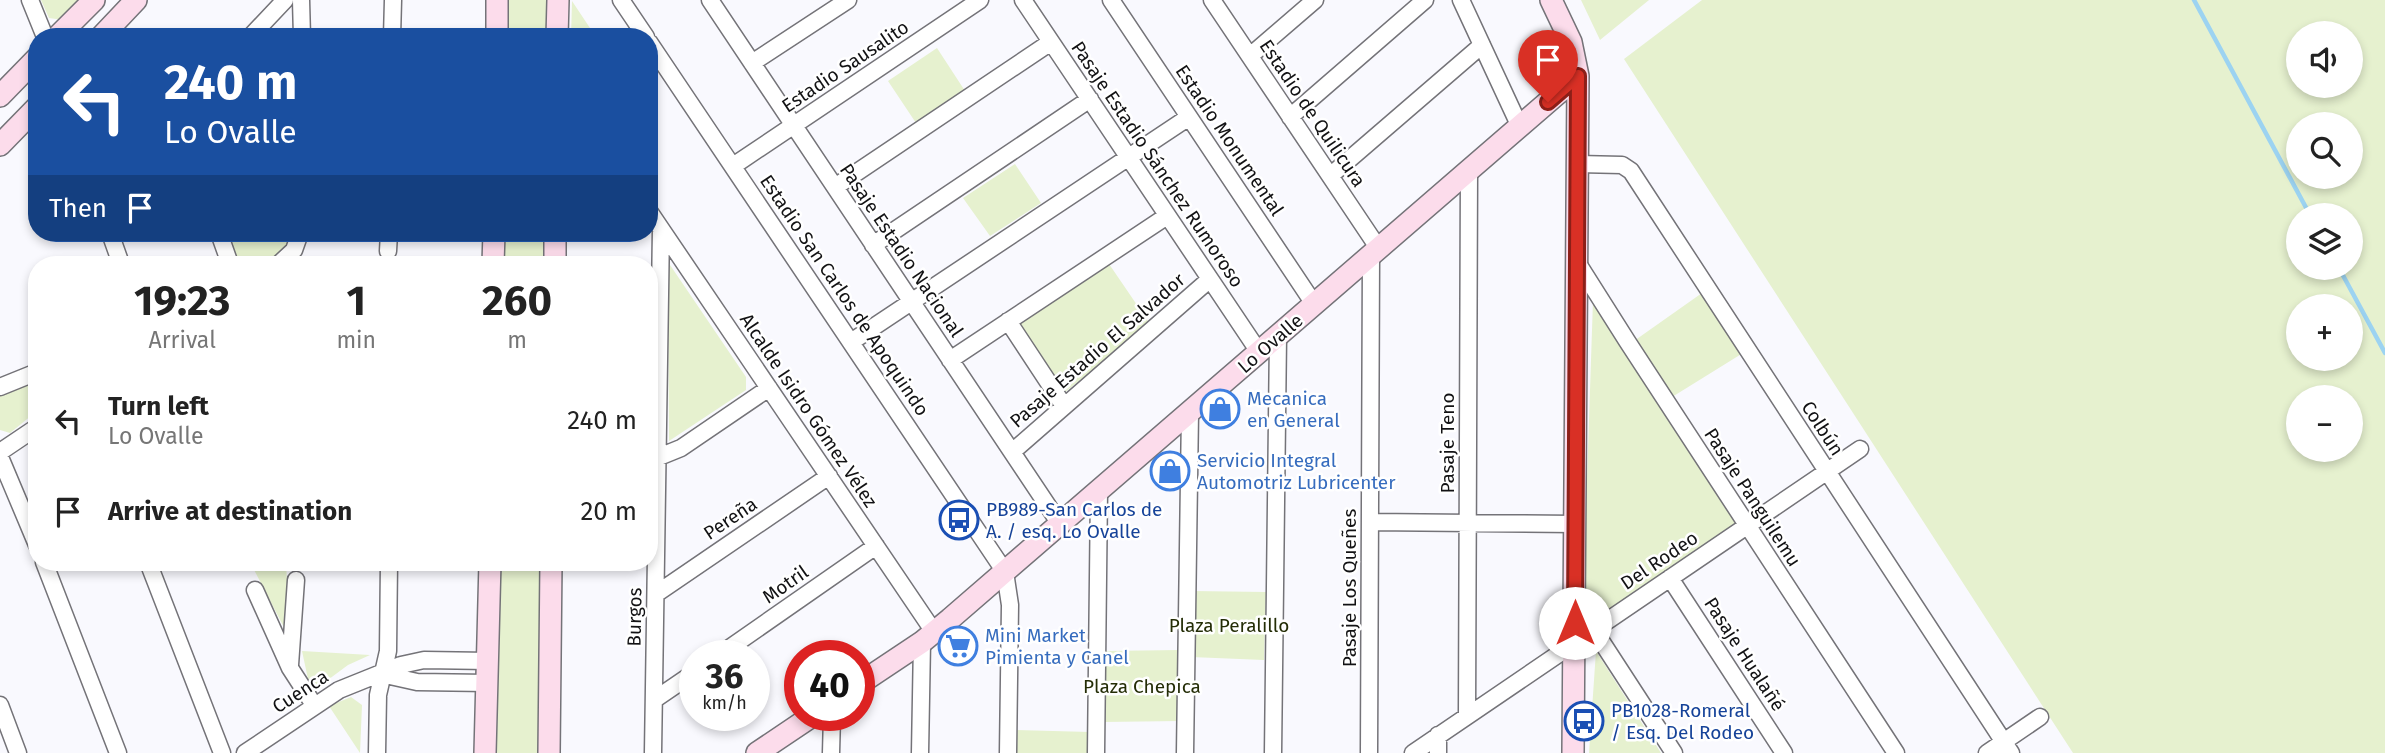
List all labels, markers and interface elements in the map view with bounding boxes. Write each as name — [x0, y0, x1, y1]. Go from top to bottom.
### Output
street label: Estadio Sausalito — [777, 15, 913, 117]
map controls — [2286, 21, 2363, 462]
button: sound — [2286, 21, 2363, 98]
pin — [1518, 30, 1578, 102]
street label: Estadio de Quilicura — [1255, 35, 1371, 191]
street label: Pasaje Estadio Sánchez Rumoroso — [1066, 37, 1249, 292]
icon: arrive — [1529, 41, 1567, 79]
text: 240 m — [164, 53, 297, 112]
icon: left — [49, 56, 140, 147]
street label: Estadio Monumental — [1171, 60, 1289, 220]
button: search — [2286, 112, 2363, 189]
text: Lo Ovalle — [164, 113, 297, 151]
street label: Pasaje Estadio Nacional — [835, 159, 968, 342]
street label: Estadio San Carlos de Apoquindo — [755, 170, 934, 420]
icon: arrive — [121, 189, 159, 227]
text: Then — [49, 193, 107, 224]
button: layers — [2286, 203, 2363, 280]
street label: Pasaje Estadio El Salvador — [1005, 268, 1190, 433]
text: 19:23 — [134, 276, 230, 326]
text: 1 — [346, 276, 366, 326]
text: 260 — [482, 276, 552, 326]
button: + — [2286, 294, 2363, 371]
street label: Alcalde Isidro Gómez Vélez — [735, 309, 882, 512]
street label: Lo Ovalle — [1233, 309, 1308, 378]
text: Arrival — [148, 326, 216, 354]
text: min — [336, 326, 376, 354]
text: m — [507, 326, 527, 354]
button: − — [2286, 385, 2363, 462]
place label: Mecanica en General — [1247, 387, 1340, 432]
shop icon: Mecanica en General — [1199, 388, 1241, 430]
text: Turn left — [108, 391, 209, 422]
street label: Pasaje Teno — [1436, 392, 1459, 494]
street label: Colbún — [1796, 397, 1849, 460]
icon: left — [49, 402, 87, 440]
text: 240 m — [567, 405, 637, 436]
text: Lo Ovalle — [108, 422, 203, 450]
street label: Pasaje Panguilemu — [1699, 424, 1806, 571]
place label: Servicio Integral Automotriz Lubricenter — [1197, 449, 1396, 494]
shop icon: Servicio Integral Automotriz Lubricenter — [1149, 450, 1191, 492]
street label: Pereña — [699, 492, 761, 545]
icon: arrive — [49, 493, 87, 531]
text: Arrive at destination — [108, 496, 352, 527]
text: 20 m — [580, 496, 637, 527]
place label: PB989-San Carlos de A. / esq. Lo Ovalle — [986, 498, 1162, 543]
bus stop icon: PB989-San Carlos de A. / esq. Lo Ovalle — [938, 499, 980, 541]
street label: Pasaje Los Queñes — [1338, 509, 1361, 667]
street label: Del Rodeo — [1616, 526, 1702, 595]
street label: Motril — [758, 560, 813, 608]
position arrow — [1538, 586, 1612, 660]
street label: Burgos — [622, 587, 647, 647]
street label: Pasaje Hualañé — [1699, 593, 1790, 716]
park label: Plaza Peralillo — [1169, 614, 1289, 637]
place label: Mini Market Pimienta y Canel — [985, 624, 1129, 669]
supermarket icon: Mini Market Pimienta y Canel — [937, 625, 979, 667]
speed limit sign: 40 — [784, 640, 875, 731]
text: 36 — [706, 655, 743, 697]
street label: Cuenca — [268, 665, 333, 718]
park label: Plaza Chepica — [1083, 675, 1201, 698]
text: km/h — [702, 692, 747, 714]
place label: PB1028-Romeral / Esq. Del Rodeo — [1611, 699, 1754, 744]
bus stop icon: PB1028-Romeral / Esq. Del Rodeo — [1563, 700, 1605, 742]

